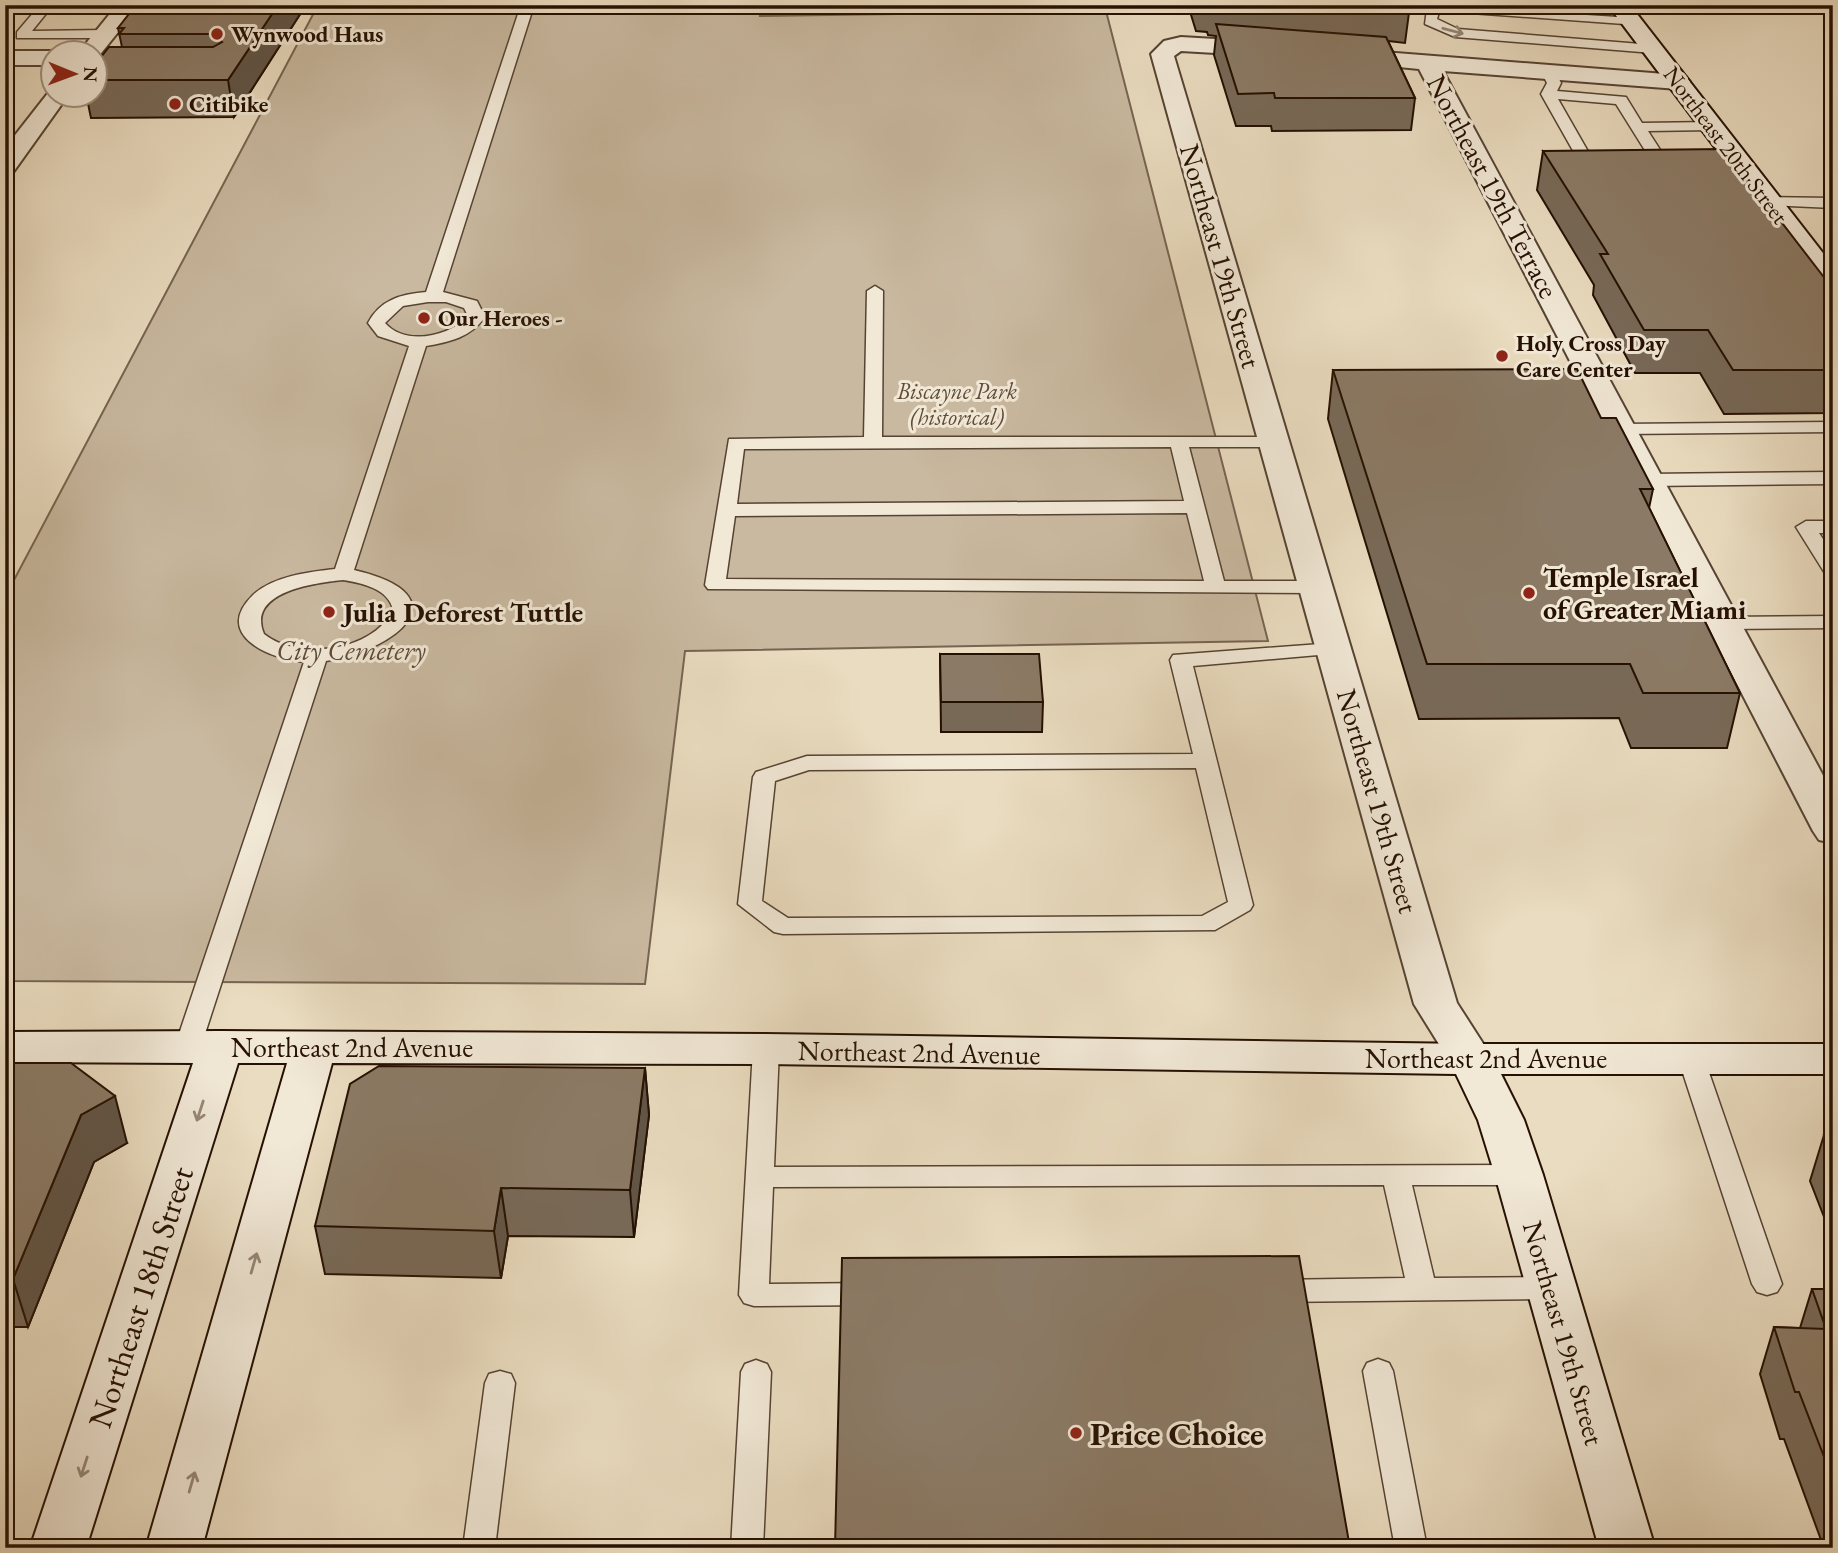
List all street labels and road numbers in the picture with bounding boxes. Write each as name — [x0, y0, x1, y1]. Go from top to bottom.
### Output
street label: Northeast 20th Street — [1657, 60, 1796, 231]
street label: Northeast 19th Terrace — [1419, 68, 1567, 304]
street label: Northeast 19th Street — [1172, 140, 1270, 372]
street label: Northeast 19th Street — [1329, 685, 1427, 917]
street label: Northeast 2nd Avenue — [231, 1029, 473, 1065]
street label: Northeast 2nd Avenue — [797, 1032, 1041, 1072]
street label: Northeast 2nd Avenue — [1365, 1040, 1607, 1076]
street label: Northeast 18th Street — [78, 1160, 203, 1433]
street label: Northeast 19th Street — [1515, 1217, 1613, 1449]

